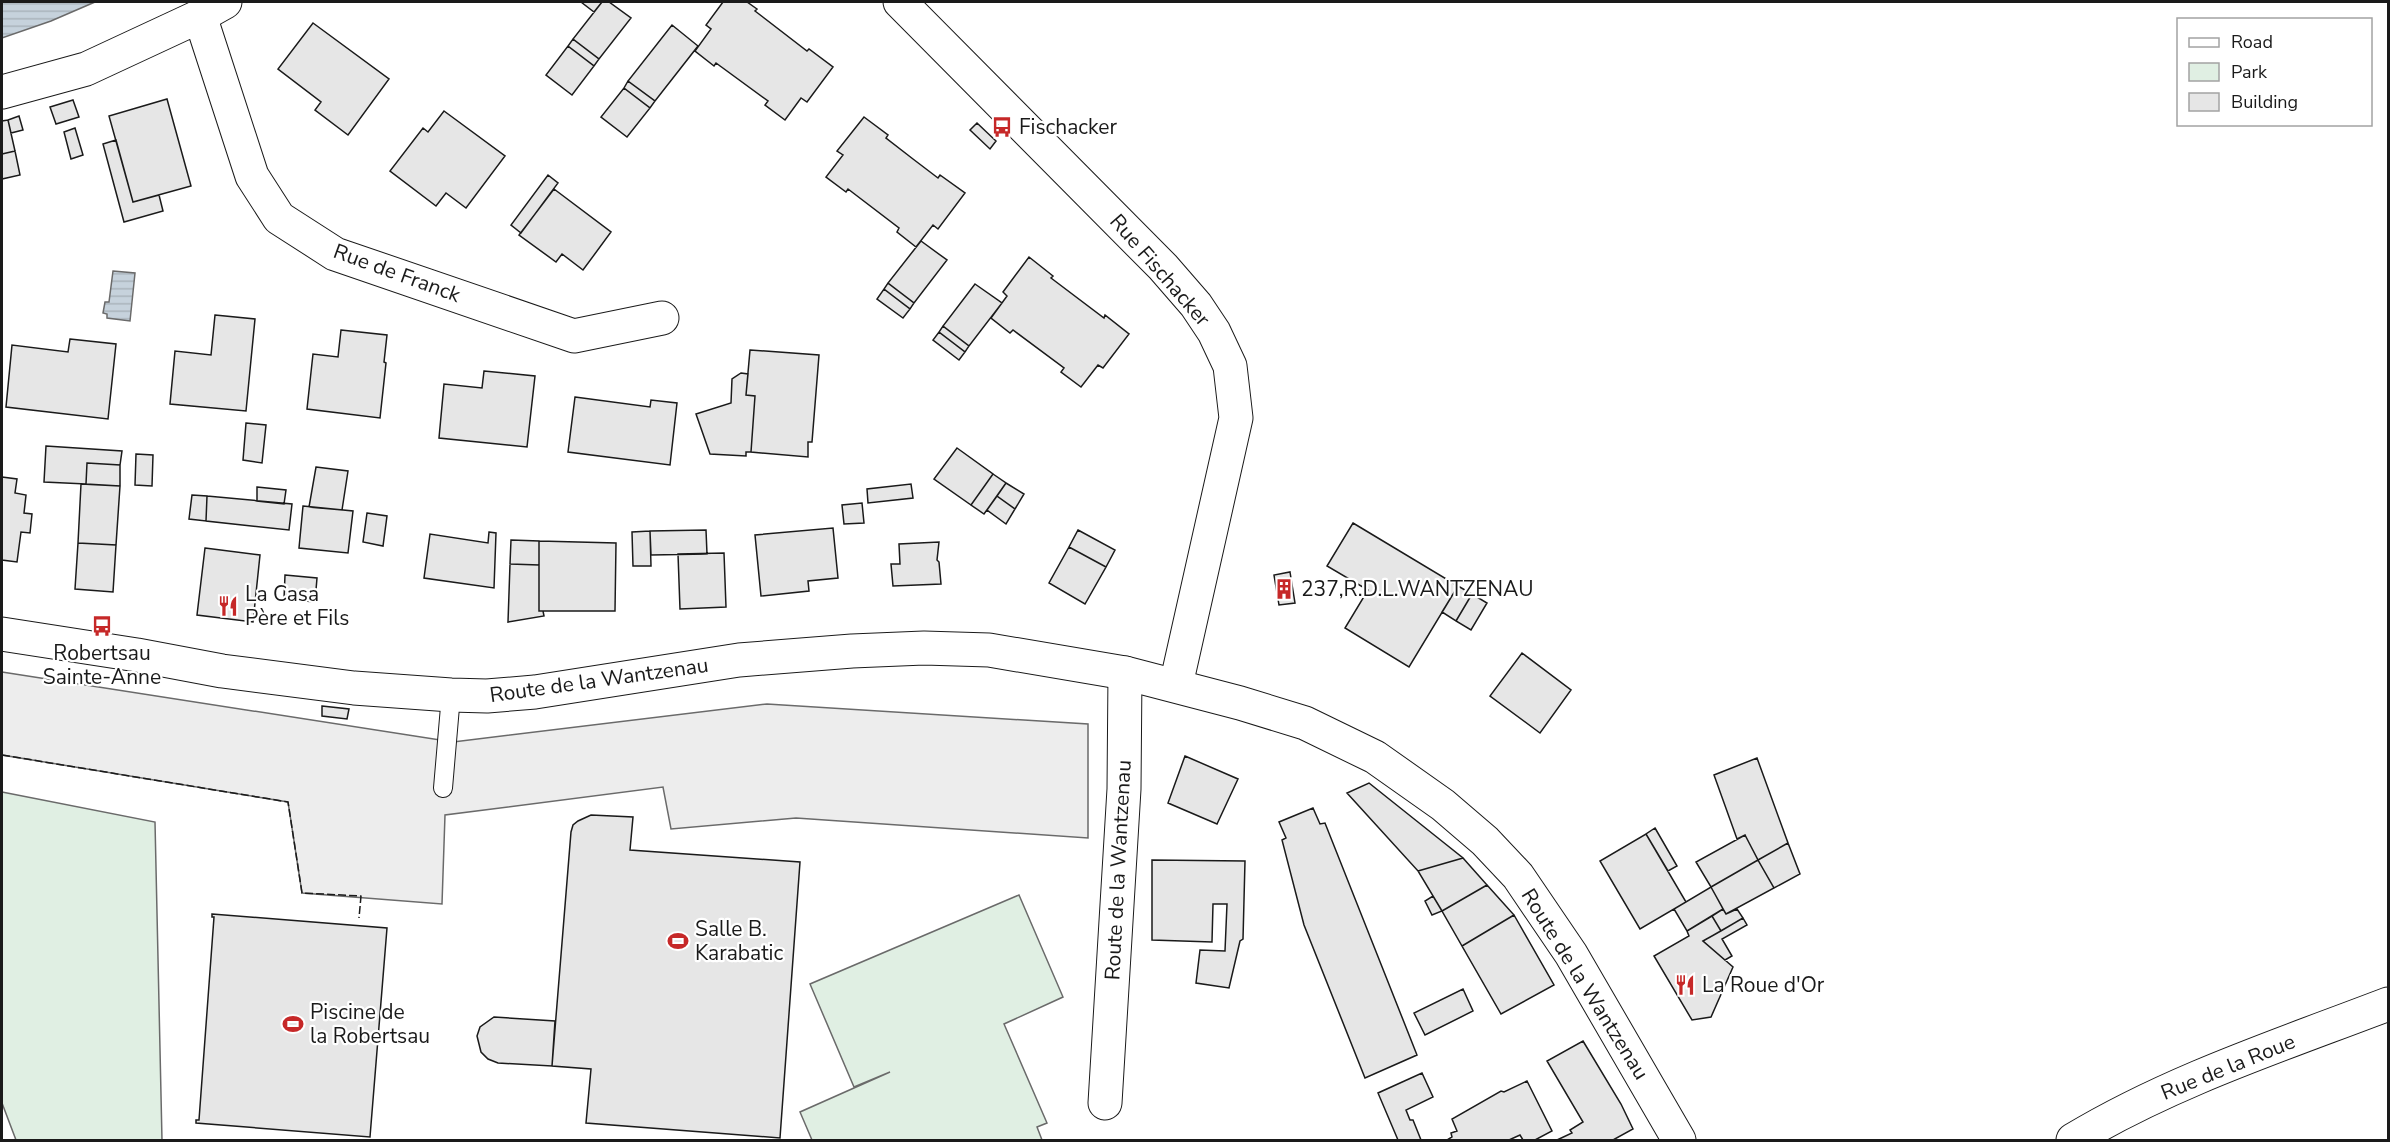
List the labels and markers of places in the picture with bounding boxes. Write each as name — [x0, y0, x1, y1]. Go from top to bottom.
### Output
place label: Fischacker — [1019, 113, 1117, 141]
bus stop icon: Fischacker — [990, 115, 1014, 139]
place label: 237,R.D.L.WANTZENAU — [1301, 575, 1534, 603]
building icon: 237,R.D.L.WANTZENAU — [1272, 577, 1296, 601]
place label: La Casa Père et Fils — [245, 580, 349, 632]
restaurant icon: La Casa Père et Fils — [216, 594, 240, 618]
bus stop icon: Robertsau Sainte-Anne — [90, 614, 114, 638]
place label: Robertsau Sainte-Anne — [43, 639, 161, 691]
place label: Salle B. Karabatic — [695, 915, 783, 967]
sports icon: Salle B. Karabatic — [666, 929, 690, 953]
place label: La Roue d'Or — [1702, 971, 1825, 999]
restaurant icon: La Roue d'Or — [1673, 973, 1697, 997]
place label: Piscine de la Robertsau — [310, 998, 430, 1050]
sports icon: Piscine de la Robertsau — [281, 1012, 305, 1036]

